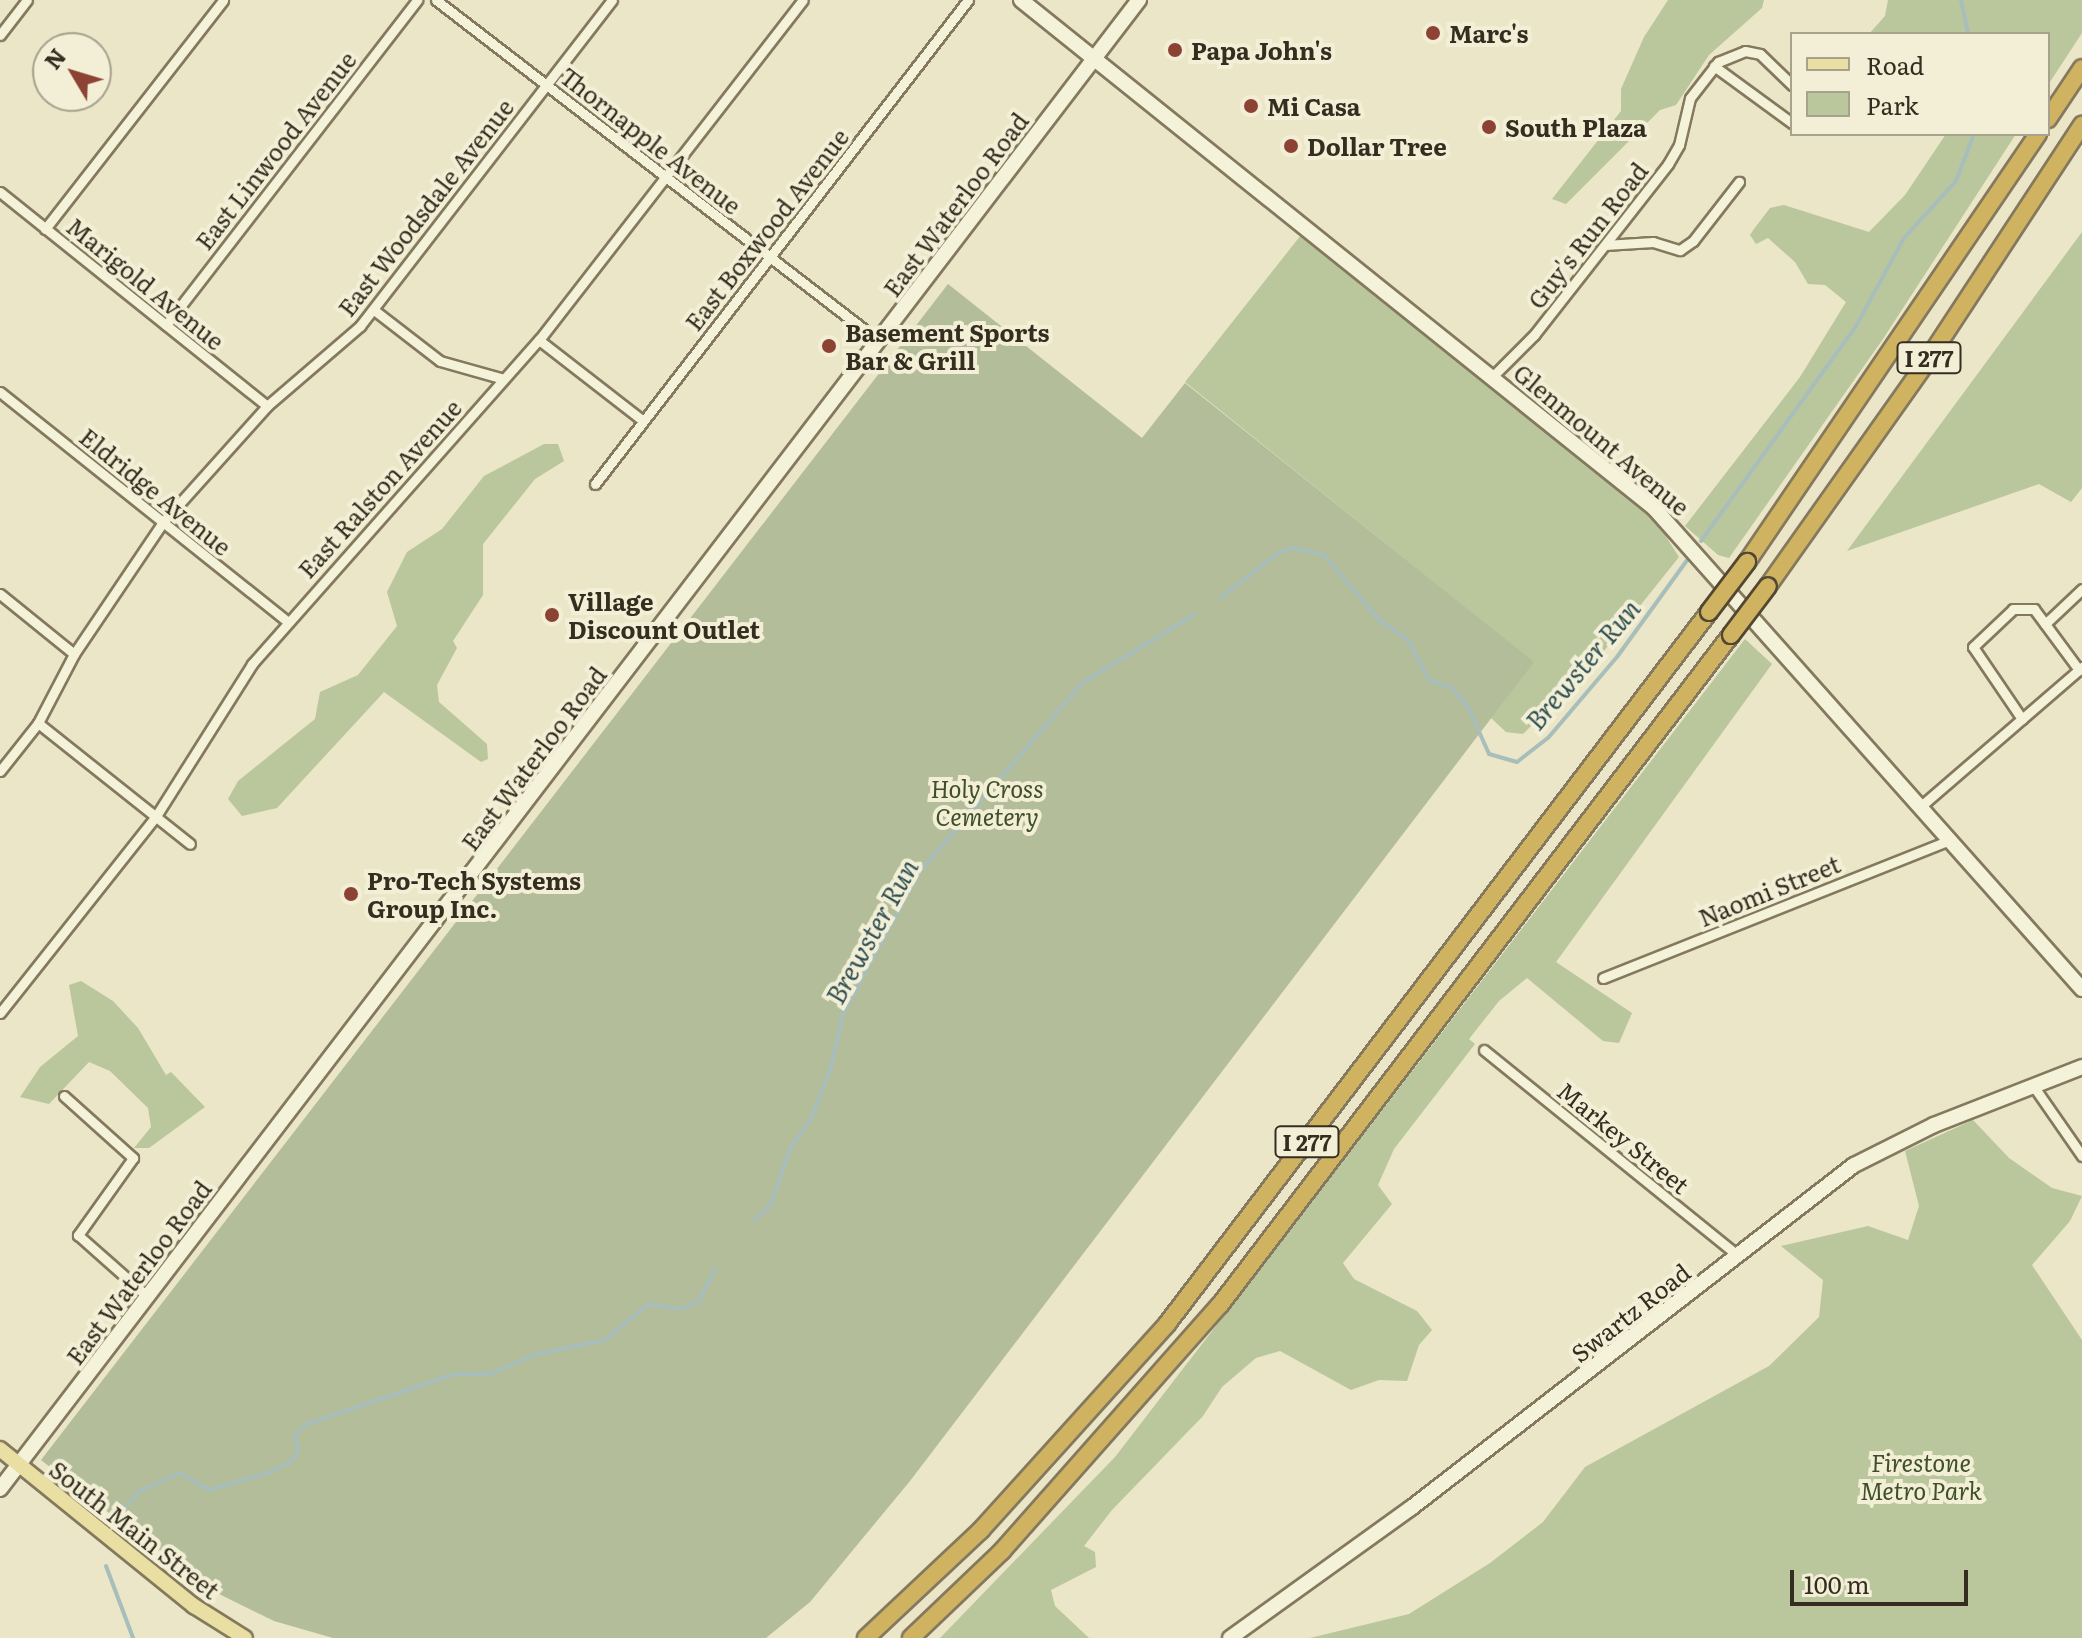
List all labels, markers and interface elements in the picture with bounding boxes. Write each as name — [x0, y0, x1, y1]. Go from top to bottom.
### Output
place label: Marc's — [1449, 19, 1528, 47]
marker: Marc's — [1424, 24, 1442, 42]
north arrow — [32, 32, 112, 112]
legend — [1790, 32, 2050, 136]
place label: Papa John's — [1191, 36, 1332, 64]
text: N — [36, 41, 73, 76]
marker: Papa John's — [1166, 41, 1184, 59]
street label: East Linwood Avenue — [189, 45, 361, 255]
text: Road — [1866, 47, 1924, 82]
street label: Thornapple Avenue — [555, 60, 747, 220]
text: Park — [1866, 87, 1919, 122]
place label: Mi Casa — [1267, 92, 1361, 120]
street label: East Woodsdale Avenue — [331, 93, 519, 321]
marker: Mi Casa — [1242, 97, 1260, 115]
street label: East Waterloo Road — [876, 106, 1034, 302]
place label: South Plaza — [1505, 113, 1647, 141]
marker: South Plaza — [1480, 118, 1498, 136]
street label: East Boxwood Avenue — [678, 122, 854, 336]
place label: Dollar Tree — [1307, 132, 1447, 160]
marker: Dollar Tree — [1282, 137, 1300, 155]
street label: Guy's Run Road — [1521, 156, 1653, 314]
street label: Marigold Avenue — [62, 211, 230, 355]
place label: Basement Sports Bar & Grill — [845, 318, 1049, 374]
marker: Basement Sports Bar & Grill — [820, 337, 838, 355]
road number: I 277 — [1895, 340, 1963, 376]
street label: Glenmount Avenue — [1509, 357, 1695, 521]
street label: East Ralston Avenue — [291, 393, 467, 583]
street label: Eldridge Avenue — [75, 421, 237, 561]
place label: Village Discount Outlet — [568, 587, 760, 643]
water label: Brewster Run — [1519, 593, 1645, 735]
marker: Village Discount Outlet — [543, 606, 561, 624]
street label: East Waterloo Road — [454, 660, 612, 856]
park label: Holy Cross Cemetery — [930, 774, 1044, 830]
street label: Naomi Street — [1694, 849, 1844, 931]
water label: Brewster Run — [818, 853, 924, 1009]
place label: Pro-Tech Systems Group Inc. — [367, 866, 581, 922]
marker: Pro-Tech Systems Group Inc. — [342, 885, 360, 903]
street label: Markey Street — [1552, 1075, 1696, 1199]
road number: I 277 — [1273, 1124, 1341, 1160]
street label: East Waterloo Road — [59, 1174, 217, 1370]
street label: Swartz Road — [1565, 1257, 1695, 1367]
park label: Firestone Metro Park — [1860, 1448, 1982, 1504]
street label: South Main Street — [45, 1454, 225, 1604]
scale bar — [1794, 1554, 1972, 1604]
text: 100 m — [1804, 1566, 1870, 1601]

